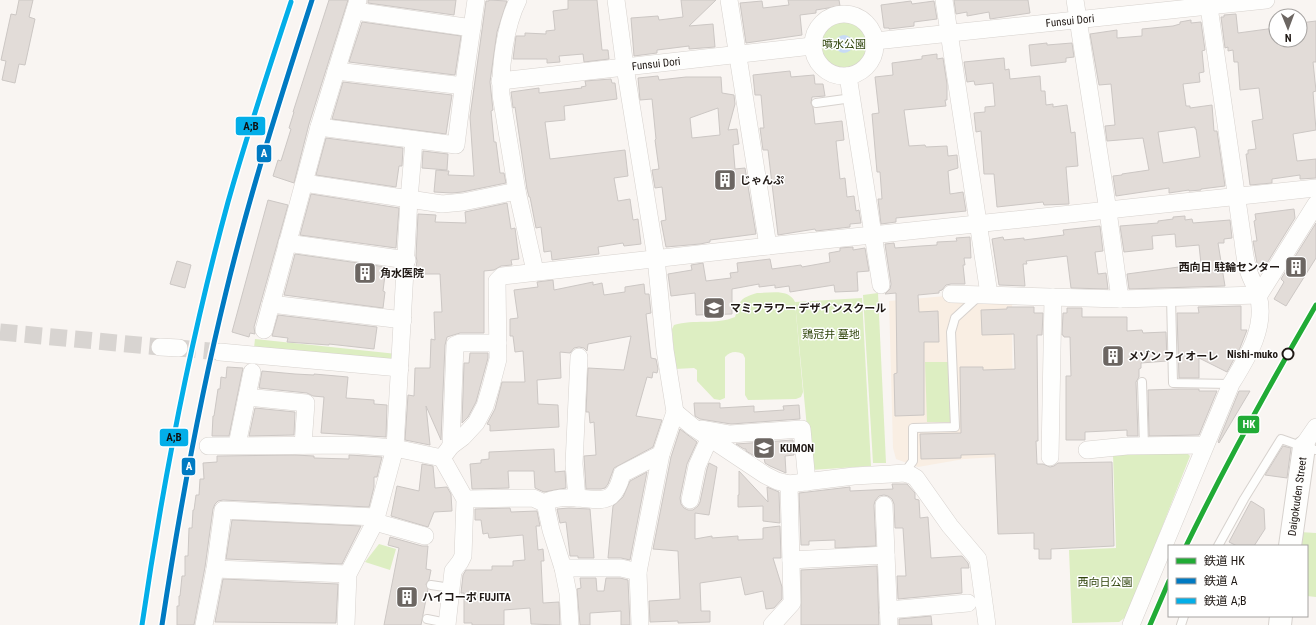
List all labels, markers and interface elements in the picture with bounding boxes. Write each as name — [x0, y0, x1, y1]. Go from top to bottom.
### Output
north arrow — [1268, 8, 1308, 48]
street label: Funsui Dori — [1045, 12, 1095, 30]
text: N — [1284, 31, 1292, 44]
park label: 噴水公園 — [822, 38, 866, 51]
street label: Funsui Dori — [631, 55, 681, 73]
line badge: A;B — [235, 116, 266, 136]
text: A;B — [243, 120, 259, 133]
line badge: A — [256, 144, 272, 163]
text: A — [261, 147, 268, 160]
building icon: じゃんぷ — [712, 167, 738, 193]
place label: じゃんぷ — [740, 174, 784, 187]
building icon: 西向日 駐輪センター — [1283, 254, 1309, 280]
building icon: 角水医院 — [352, 260, 378, 286]
place label: 西向日 駐輪センター — [1178, 261, 1280, 274]
place label: 角水医院 — [380, 267, 424, 280]
school or university icon: マミフラワー デザインスクール — [701, 295, 727, 321]
place label: マミフラワー デザインスクール — [730, 302, 886, 315]
park label: 鶏冠井 墓地 — [802, 328, 860, 341]
building icon: メゾン フィオーレ — [1100, 343, 1126, 369]
marker: Nishi-muko — [1281, 347, 1295, 361]
place label: Nishi-muko — [1227, 348, 1279, 361]
place label: メゾン フィオーレ — [1128, 350, 1218, 363]
line badge: HK — [1237, 415, 1260, 434]
text: HK — [1243, 418, 1256, 431]
line badge: A;B — [159, 428, 189, 447]
text: A;B — [166, 431, 182, 444]
school or university icon: KUMON — [751, 435, 777, 461]
place label: KUMON — [780, 442, 814, 455]
street label: Daigokuden Street — [1285, 456, 1310, 537]
line badge: A — [181, 457, 196, 476]
text: A — [186, 460, 193, 473]
legend — [1168, 545, 1308, 617]
text: 鉄道 HK — [1204, 554, 1245, 568]
text: 鉄道 A — [1204, 574, 1238, 588]
park label: 西向日公園 — [1078, 576, 1133, 589]
building icon: ハイコーポ FUJITA — [394, 584, 420, 610]
place label: ハイコーポ FUJITA — [422, 591, 511, 604]
text: 鉄道 A;B — [1204, 594, 1247, 608]

